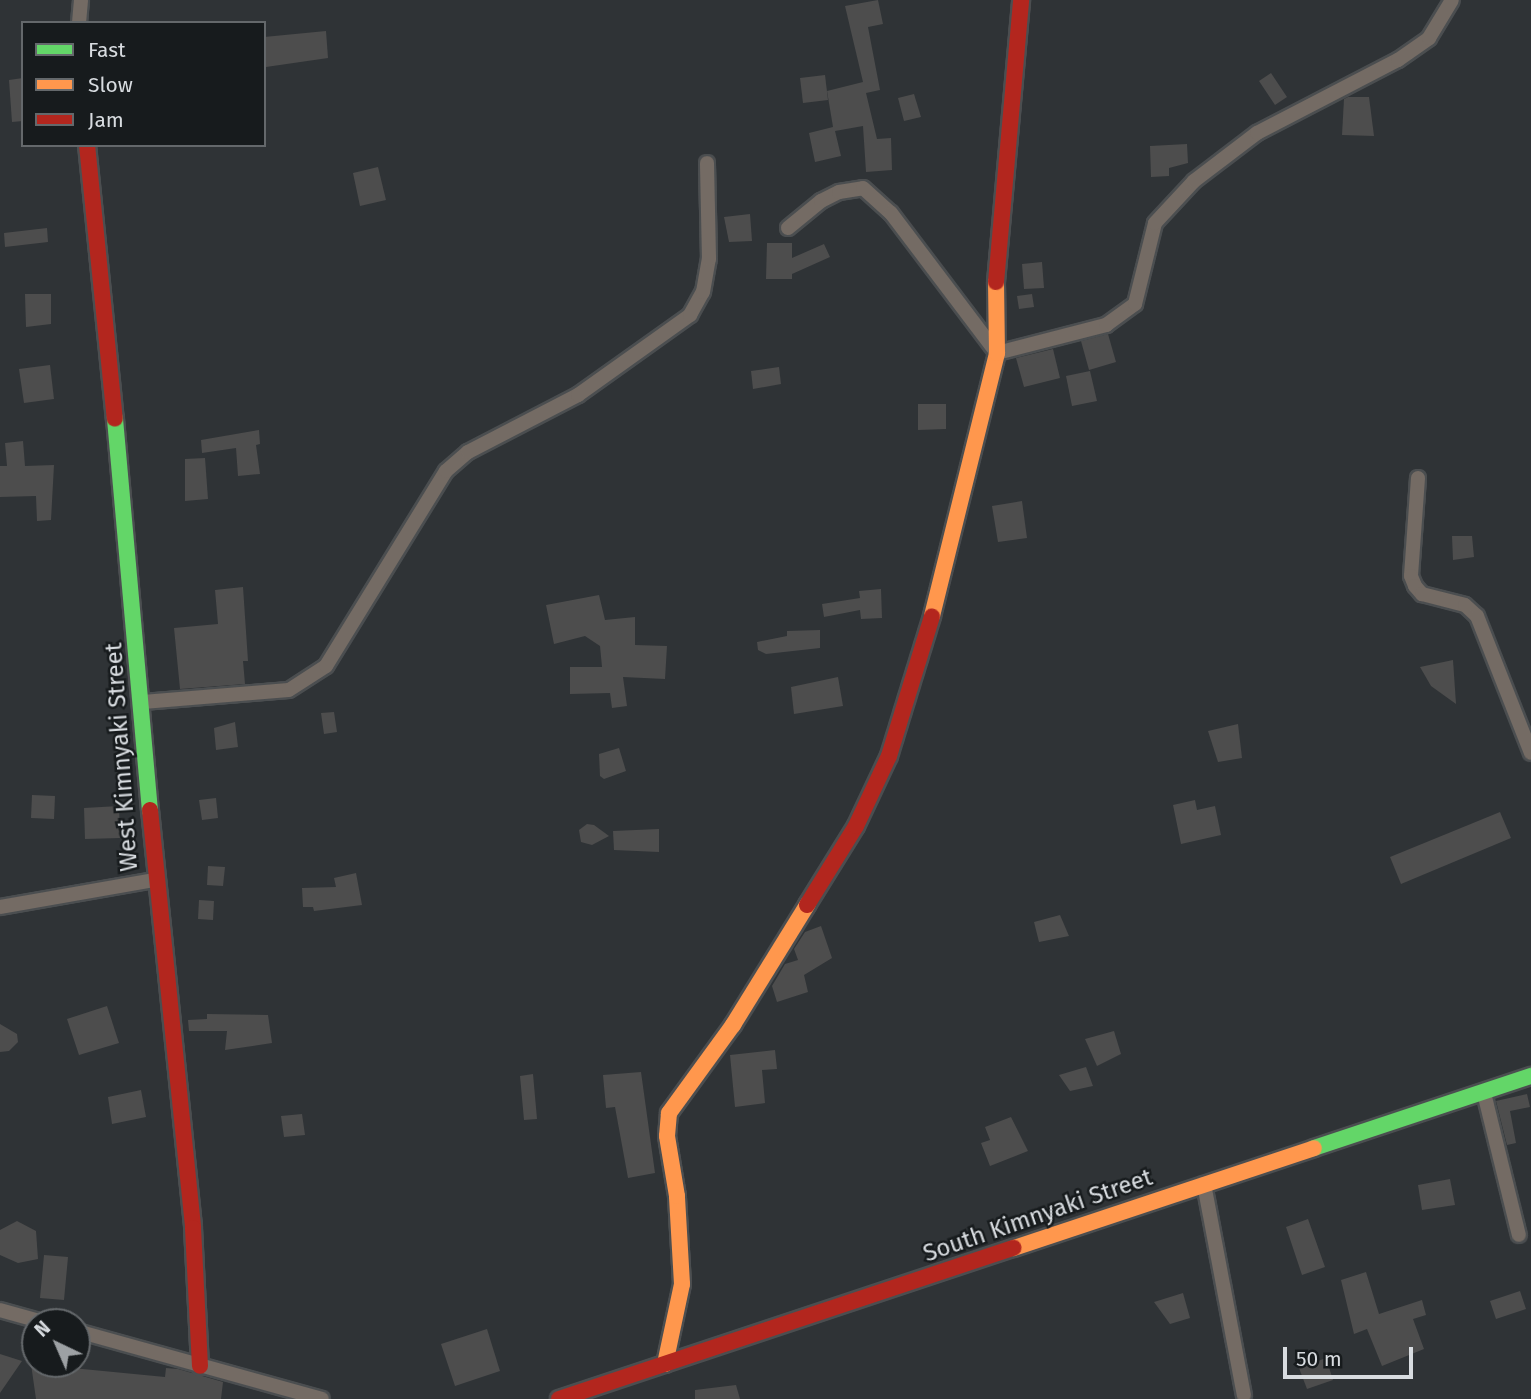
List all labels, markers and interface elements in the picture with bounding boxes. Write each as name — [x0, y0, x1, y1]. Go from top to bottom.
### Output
legend — [21, 21, 266, 147]
text: Fast — [88, 37, 126, 63]
text: Slow — [88, 72, 133, 98]
text: Jam — [88, 107, 124, 133]
street label: West Kimnyaki Street — [100, 642, 144, 872]
street label: South Kimnyaki Street — [920, 1163, 1156, 1269]
north arrow — [21, 1308, 91, 1378]
text: N — [30, 1316, 55, 1342]
scale bar — [1286, 1332, 1416, 1376]
text: 50 m — [1296, 1346, 1342, 1372]

